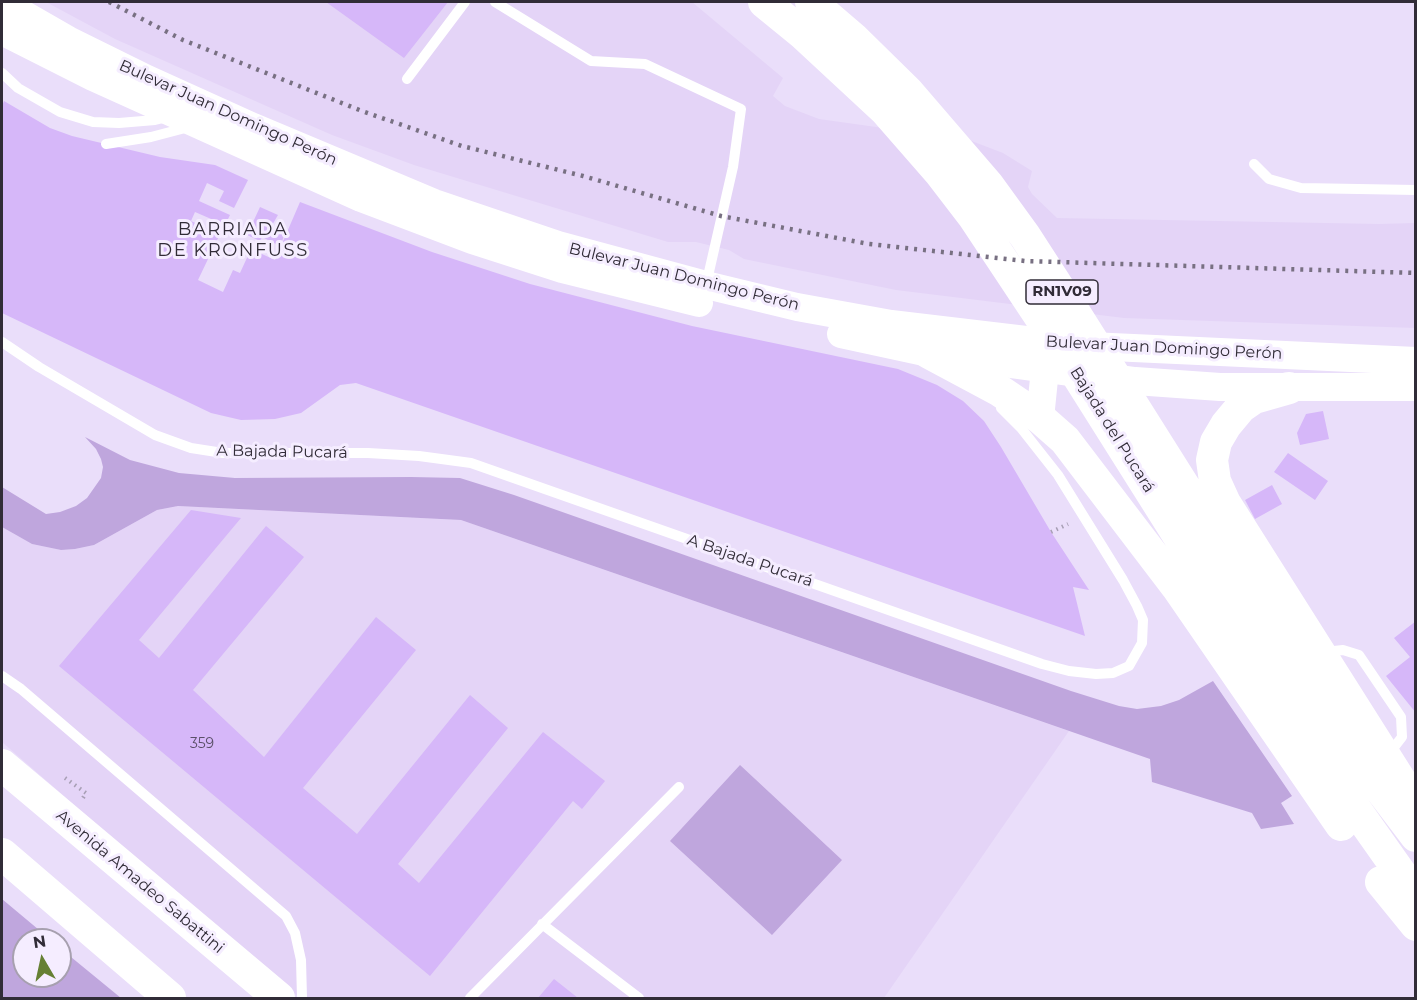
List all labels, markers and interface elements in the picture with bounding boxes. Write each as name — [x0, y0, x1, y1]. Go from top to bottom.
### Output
street label: Bulevar Juan Domingo Perón — [116, 56, 340, 170]
district label: BARRIADA DE KRONFUSS — [157, 219, 309, 262]
street label: Bulevar Juan Domingo Perón — [567, 239, 801, 315]
road number: RN1V09 — [1026, 280, 1098, 304]
street label: Bulevar Juan Domingo Perón — [1045, 332, 1283, 364]
street label: Bajada del Pucará — [1066, 364, 1158, 496]
street label: A Bajada Pucará — [216, 441, 348, 463]
street label: A Bajada Pucará — [685, 531, 815, 591]
house number: 359 — [190, 736, 214, 752]
street label: Avenida Amadeo Sabattini — [52, 806, 228, 958]
north arrow — [12, 928, 72, 988]
text: N — [32, 931, 47, 952]

